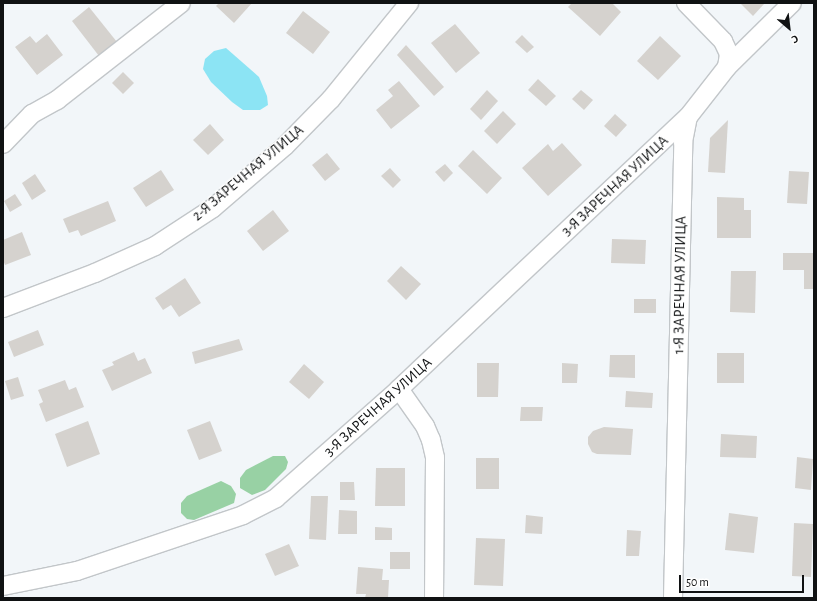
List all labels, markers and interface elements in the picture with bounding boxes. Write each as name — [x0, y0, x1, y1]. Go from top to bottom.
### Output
north arrow — [769, 8, 809, 48]
text: С — [790, 33, 800, 45]
street label: 2-Я ЗАРЕЧНАЯ УЛИЦА — [189, 121, 307, 225]
street label: 3-Я ЗАРЕЧНАЯ УЛИЦА — [558, 132, 672, 240]
street label: 1-Я ЗАРЕЧНАЯ УЛИЦА — [670, 216, 690, 354]
street label: 3-Я ЗАРЕЧНАЯ УЛИЦА — [320, 354, 436, 460]
scale bar — [681, 567, 806, 593]
text: 50 m — [686, 576, 709, 588]

